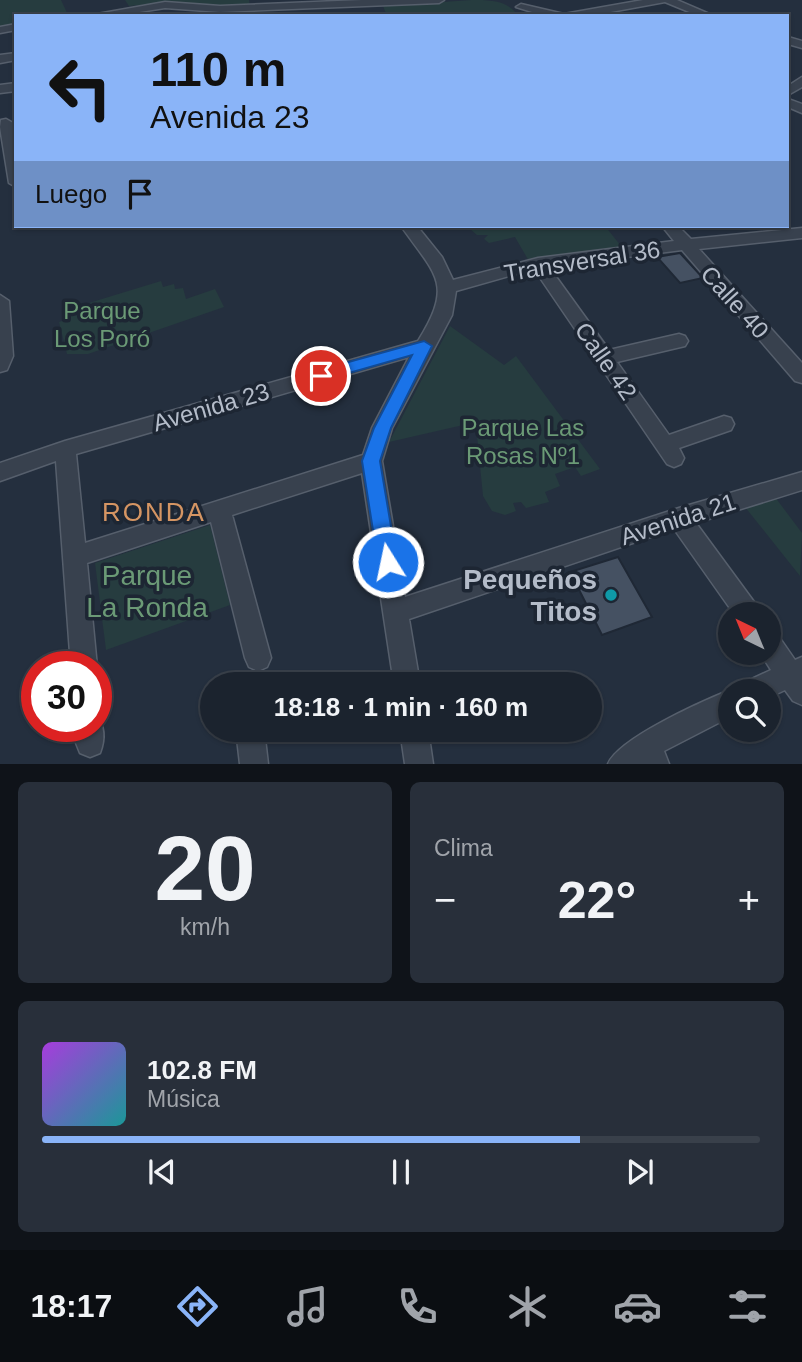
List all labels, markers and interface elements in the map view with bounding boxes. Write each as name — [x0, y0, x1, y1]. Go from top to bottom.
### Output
icon: left — [35, 42, 126, 133]
text: 110 m — [150, 42, 286, 96]
text: Avenida 23 — [150, 99, 310, 135]
icon: arrive — [121, 175, 159, 213]
text: Luego — [35, 179, 107, 209]
street label: Transversal 36 — [502, 235, 662, 287]
street label: Calle 40 — [696, 260, 774, 344]
park label: Parque Los Poró — [54, 297, 150, 352]
street label: Calle 42 — [570, 317, 642, 405]
pin — [291, 346, 351, 406]
icon: arrive — [302, 357, 340, 395]
street label: Avenida 23 — [150, 378, 272, 436]
park label: Parque Las Rosas Nº1 — [462, 414, 584, 469]
street label: Avenida 21 — [617, 488, 739, 550]
district label: RONDA — [102, 497, 206, 527]
position arrow — [351, 525, 425, 599]
park label: Parque La Ronda — [86, 560, 208, 623]
place label: Pequeños Titos — [463, 564, 597, 627]
marker: Pequeños Titos — [603, 587, 619, 603]
north arrow — [718, 602, 780, 665]
map controls — [718, 602, 781, 742]
speed limit sign: 30 — [21, 651, 112, 742]
button: search — [718, 679, 781, 742]
text: 18:18 · 1 min · 160 m — [274, 692, 528, 722]
text: 20 — [154, 818, 256, 919]
text: Clima — [434, 835, 493, 861]
text: 22° — [558, 871, 636, 929]
text: − — [434, 879, 456, 921]
text: + — [738, 879, 760, 921]
text: km/h — [180, 914, 230, 940]
text: 102.8 FM — [147, 1055, 257, 1085]
text: Música — [147, 1086, 220, 1112]
icon: previous — [143, 1153, 181, 1191]
icon: pause — [382, 1153, 420, 1191]
icon: next — [621, 1153, 659, 1191]
icon: directions — [173, 1282, 222, 1331]
icon: music — [283, 1282, 332, 1331]
icon: phone — [393, 1282, 442, 1331]
icon: climate — [503, 1282, 552, 1331]
icon: car — [613, 1282, 662, 1331]
icon: filters — [723, 1282, 772, 1331]
text: 18:17 — [30, 1288, 112, 1324]

